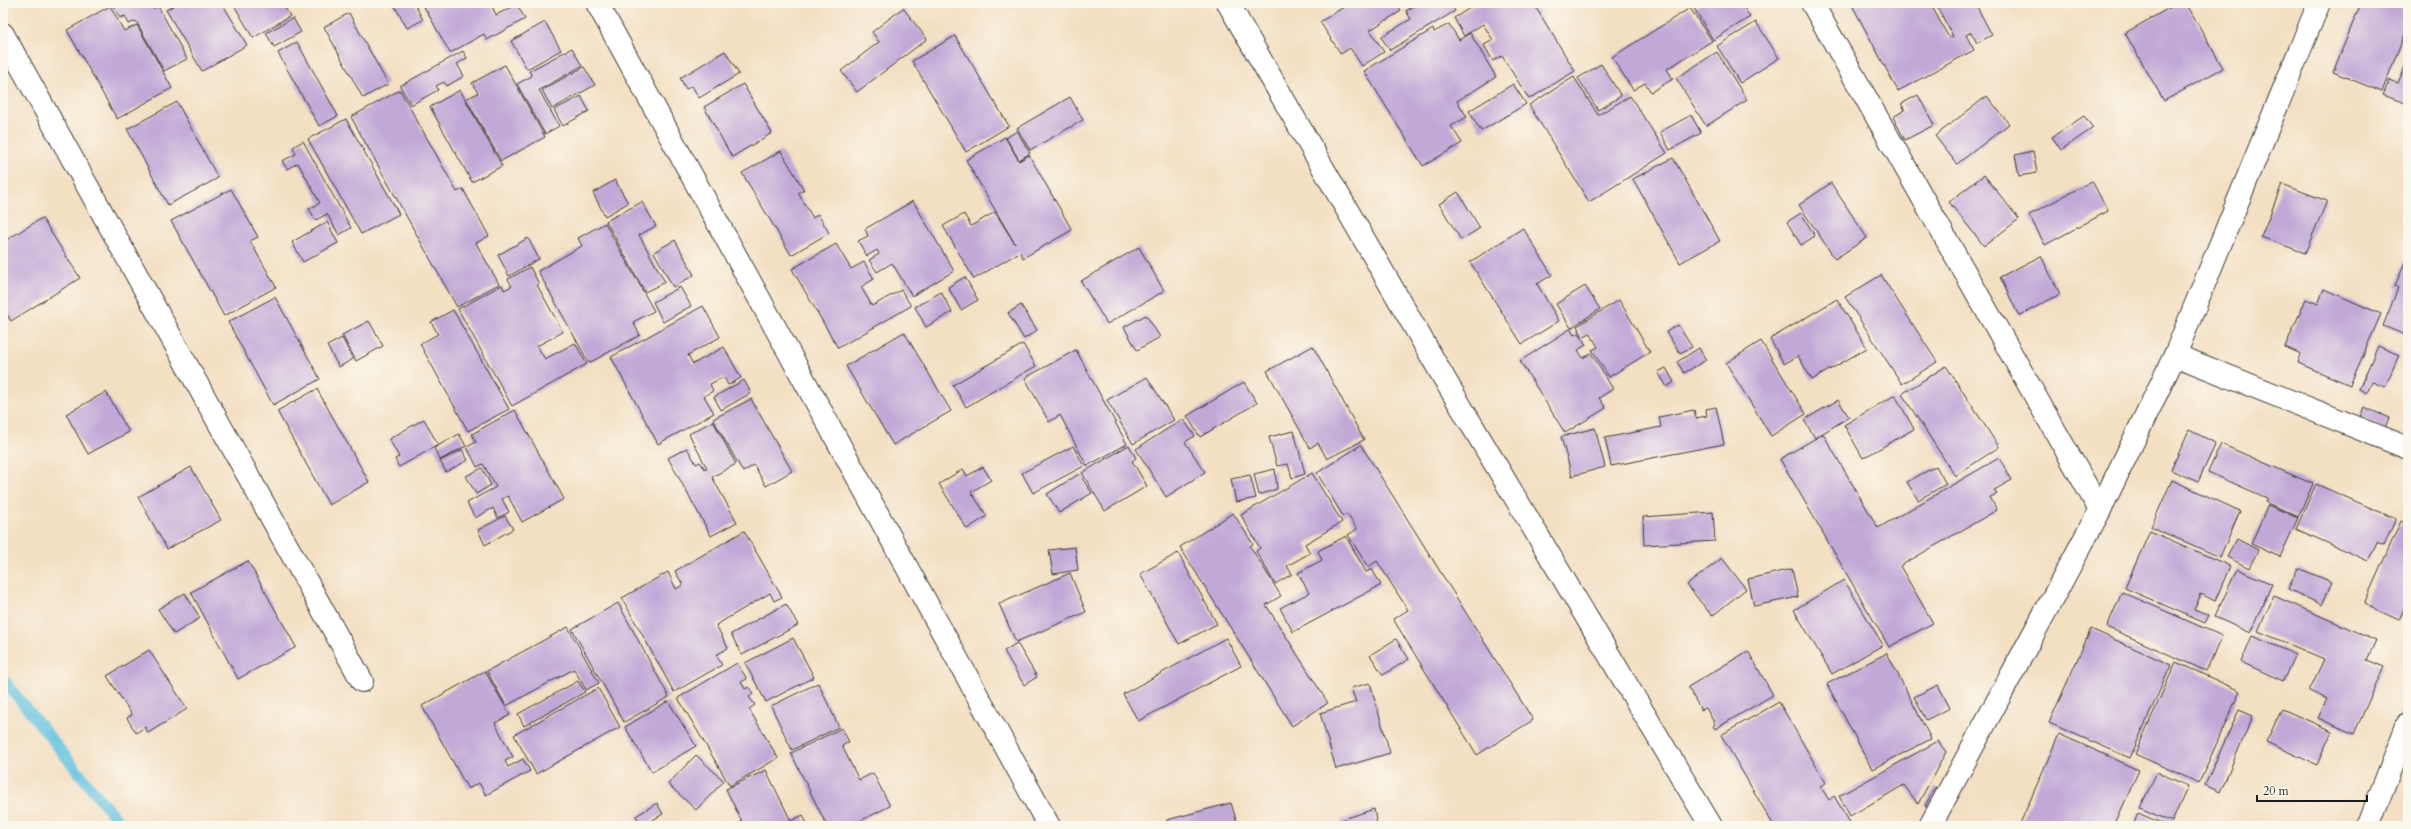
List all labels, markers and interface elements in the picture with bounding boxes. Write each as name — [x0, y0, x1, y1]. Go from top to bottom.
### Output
scale bar — [2257, 777, 2367, 803]
text: 20 m — [2263, 783, 2290, 799]

